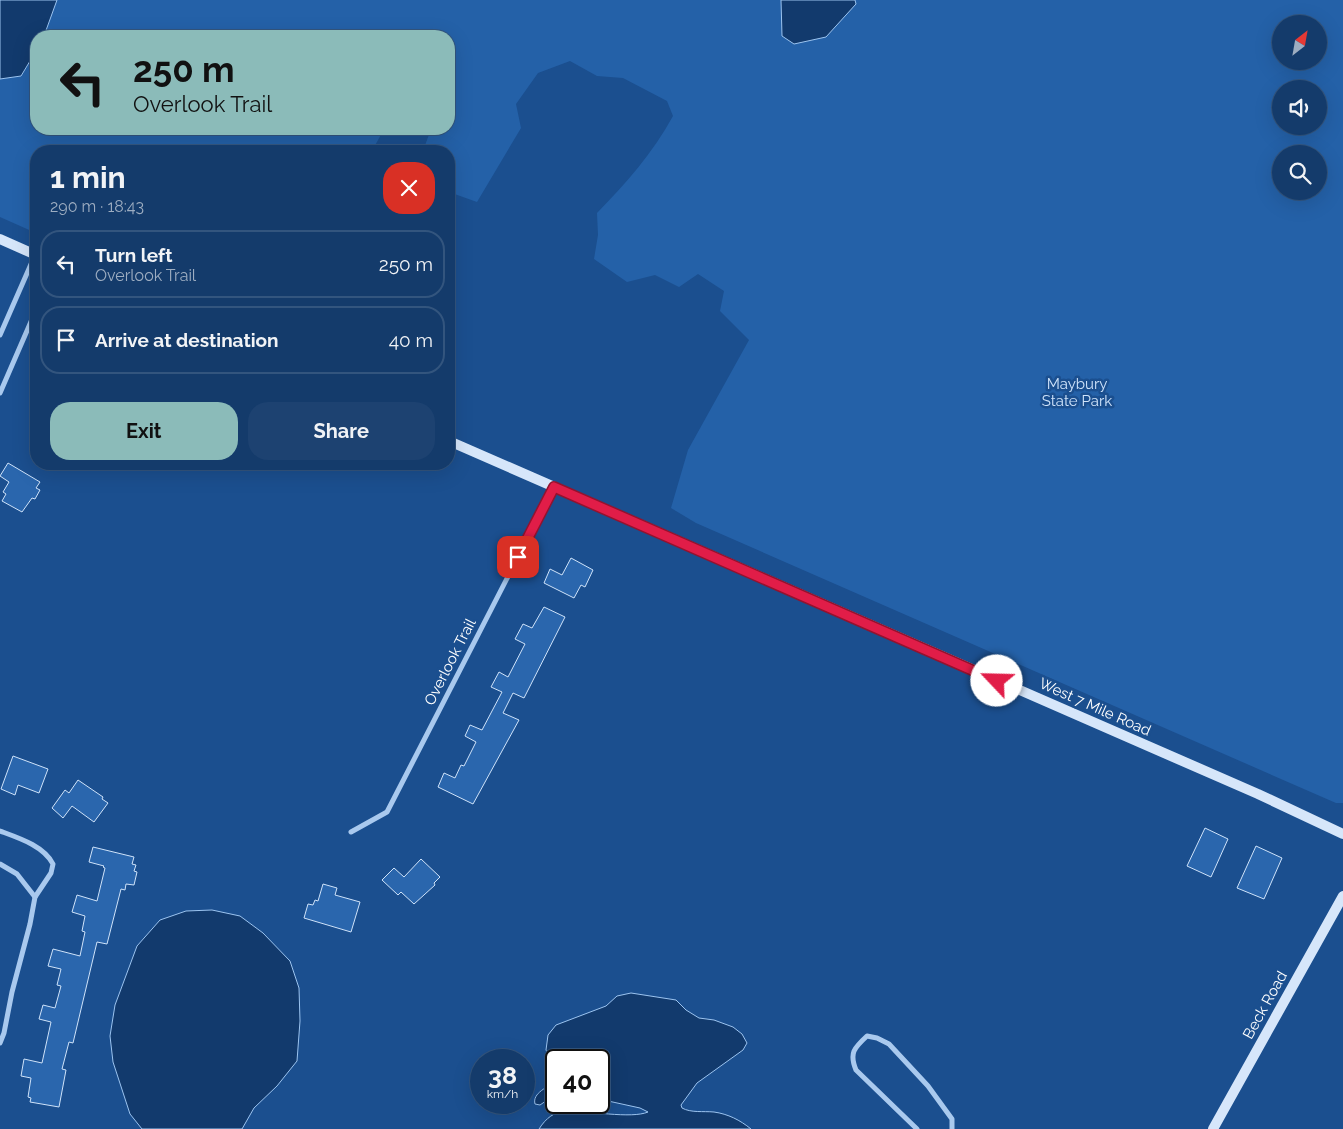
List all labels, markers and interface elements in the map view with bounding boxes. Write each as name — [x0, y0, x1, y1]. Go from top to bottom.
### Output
north arrow — [1272, 15, 1328, 70]
map controls — [1272, 15, 1327, 200]
text: 250 m — [133, 49, 235, 90]
icon: left — [50, 50, 115, 115]
button: sound — [1272, 80, 1327, 135]
text: Overlook Trail — [133, 91, 272, 117]
button: search — [1272, 145, 1327, 200]
text: 1 min — [50, 160, 126, 195]
button: close — [383, 162, 435, 214]
text: 290 m · 18:43 — [50, 197, 144, 216]
text: Turn left — [95, 244, 172, 266]
icon: left — [52, 250, 80, 278]
text: 250 m — [379, 253, 433, 275]
text: Overlook Trail — [95, 266, 196, 285]
icon: arrive — [52, 326, 80, 354]
text: Arrive at destination — [95, 329, 279, 351]
text: 40 m — [389, 329, 433, 351]
park label: Maybury State Park — [1042, 375, 1112, 410]
button: Exit — [50, 402, 238, 460]
button: Share — [248, 402, 435, 460]
pin — [497, 536, 539, 578]
icon: arrive — [504, 543, 532, 571]
street label: Overlook Trail — [420, 615, 480, 708]
position arrow — [970, 654, 1022, 706]
street label: West 7 Mile Road — [1036, 674, 1154, 740]
street label: Beck Road — [1239, 968, 1291, 1042]
speed limit sign: 40 — [545, 1049, 610, 1114]
text: 38 — [488, 1060, 517, 1090]
text: km/h — [487, 1087, 518, 1101]

